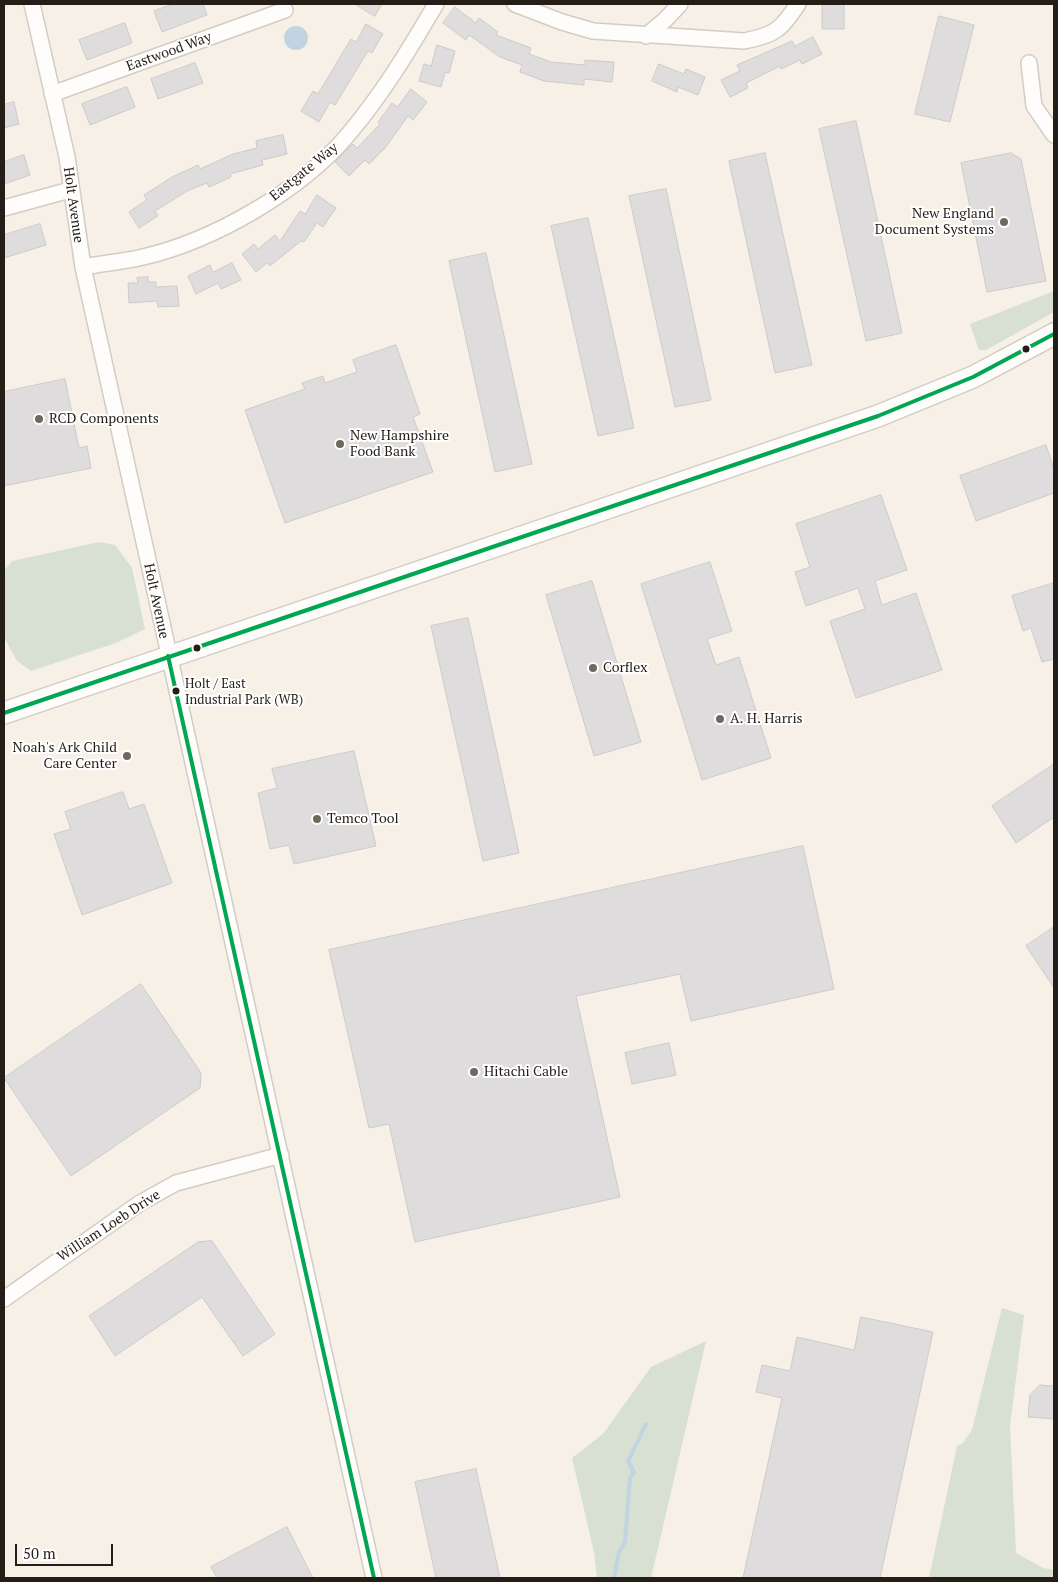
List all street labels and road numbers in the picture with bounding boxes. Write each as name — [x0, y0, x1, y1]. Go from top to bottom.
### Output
street label: Eastwood Way — [124, 29, 214, 75]
street label: Eastgate Way — [267, 139, 341, 205]
street label: Holt Avenue — [59, 166, 87, 244]
street label: Holt Avenue — [140, 562, 172, 640]
street label: William Loeb Drive — [54, 1186, 164, 1266]

